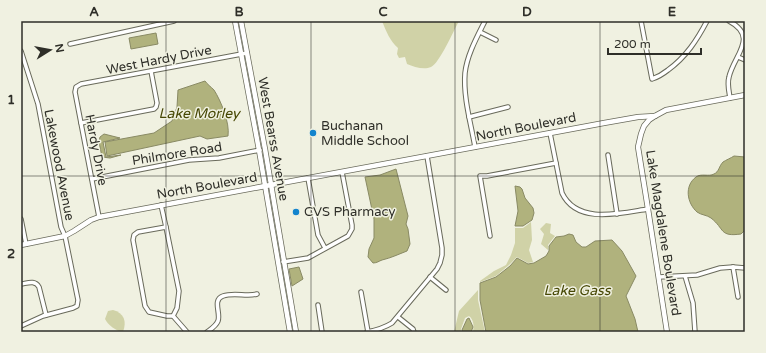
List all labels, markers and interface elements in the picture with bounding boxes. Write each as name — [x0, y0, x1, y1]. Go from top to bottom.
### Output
text: A — [89, 4, 99, 20]
text: B — [234, 4, 244, 20]
text: C — [378, 4, 388, 20]
text: D — [522, 4, 532, 20]
text: E — [668, 4, 676, 20]
north arrow — [30, 30, 70, 70]
scale bar — [608, 30, 701, 56]
text: 200 m — [614, 37, 651, 51]
street label: West Hardy Drive — [105, 42, 213, 78]
text: N — [52, 43, 67, 54]
street label: West Bearss Avenue — [254, 76, 292, 202]
text: 1 — [7, 92, 15, 108]
water label: Lake Morley — [158, 105, 241, 122]
street label: Lakewood Avenue — [40, 108, 78, 222]
street label: North Boulevard — [475, 109, 577, 145]
street label: Hardy Drive — [81, 113, 111, 187]
place label: Buchanan Middle School — [321, 118, 409, 149]
marker: Buchanan Middle School — [308, 128, 318, 138]
street label: Philmore Road — [131, 139, 223, 169]
street label: Lake Magdalene Boulevard — [642, 149, 684, 317]
street label: North Boulevard — [155, 169, 259, 203]
place label: CVS Pharmacy — [304, 204, 395, 220]
marker: CVS Pharmacy — [291, 207, 301, 217]
text: 2 — [7, 246, 15, 262]
water label: Lake Gass — [544, 282, 612, 299]

